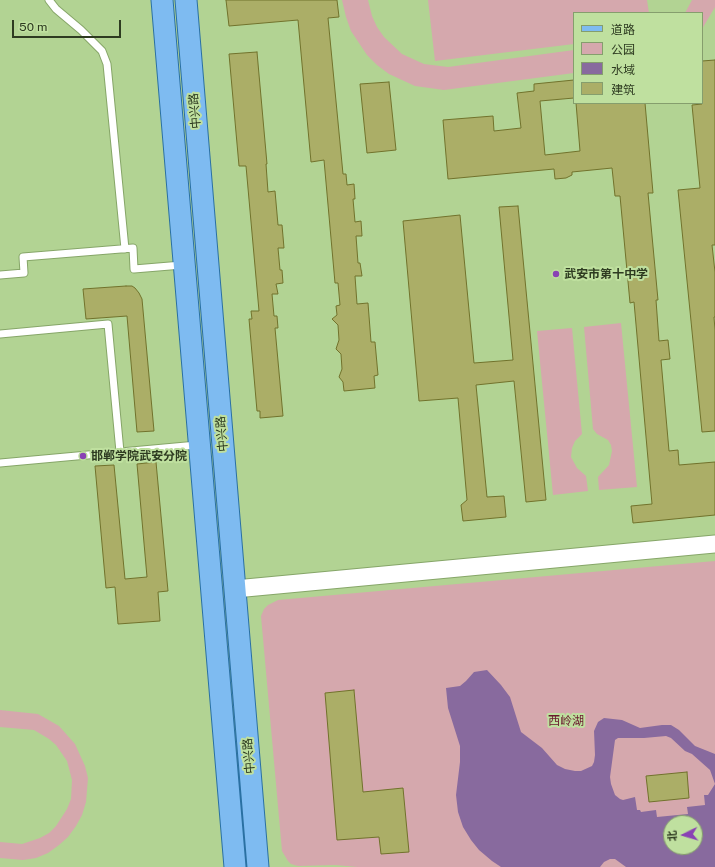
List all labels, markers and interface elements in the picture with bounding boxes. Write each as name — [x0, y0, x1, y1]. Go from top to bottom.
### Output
scale bar — [14, 12, 123, 38]
legend — [573, 12, 703, 104]
text: 50 m — [19, 20, 47, 34]
text: 道路 — [611, 23, 635, 37]
text: 公园 — [611, 43, 635, 57]
text: 水域 — [611, 63, 635, 77]
text: 建筑 — [611, 83, 635, 97]
street label: 中兴路 — [186, 92, 204, 130]
place label: 武安市第十中学 — [564, 267, 648, 281]
marker: 武安市第十中学 — [551, 269, 561, 279]
street label: 中兴路 — [213, 415, 231, 453]
place label: 邯郸学院武安分院 — [91, 449, 187, 463]
marker: 邯郸学院武安分院 — [78, 451, 88, 461]
park label: 西岭湖 — [548, 714, 584, 728]
street label: 中兴路 — [240, 737, 258, 775]
north arrow — [663, 815, 703, 855]
text: 北 — [666, 830, 678, 842]

